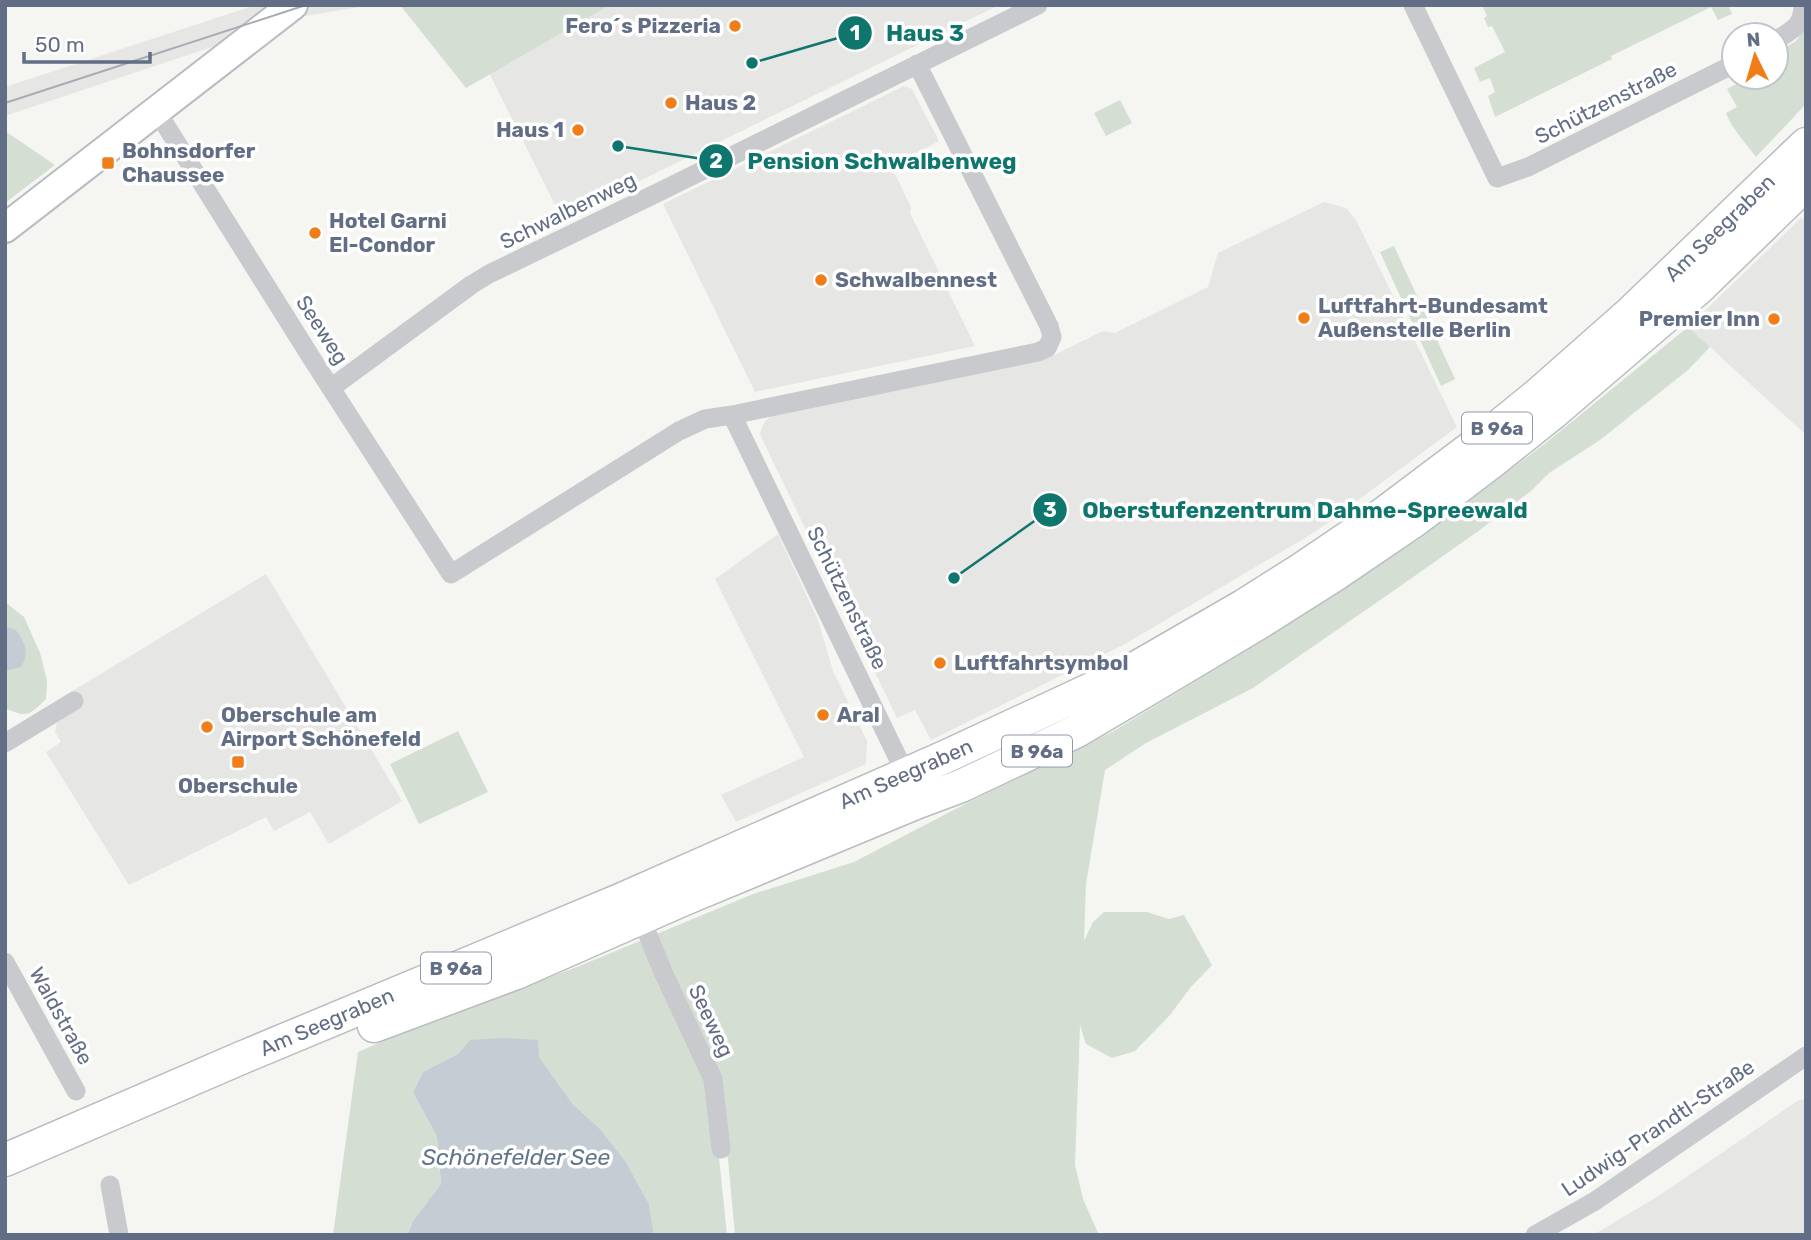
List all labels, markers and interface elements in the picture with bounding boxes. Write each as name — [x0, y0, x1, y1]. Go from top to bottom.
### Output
callout: Haus 3 — [837, 11, 979, 55]
place label: Fero´s Pizzeria — [565, 13, 721, 38]
marker: Fero´s Pizzeria — [727, 18, 743, 34]
text: Haus 3 — [886, 19, 964, 47]
text: 1 — [850, 20, 860, 45]
scale bar — [24, 21, 150, 65]
north arrow — [1720, 21, 1790, 91]
text: N — [1746, 28, 1761, 52]
text: 50 m — [35, 32, 85, 57]
street label: Schützenstraße — [1531, 56, 1681, 149]
place label: Haus 2 — [685, 90, 756, 115]
marker: Haus 2 — [663, 95, 679, 111]
place label: Haus 1 — [496, 117, 564, 142]
marker: Haus 1 — [570, 122, 586, 138]
place label: Bohnsdorfer Chaussee — [122, 138, 256, 187]
callout: Pension Schwalbenweg — [699, 139, 1031, 183]
text: Pension Schwalbenweg — [747, 147, 1017, 175]
text: 2 — [709, 148, 723, 173]
marker: Bohnsdorfer Chaussee — [100, 155, 116, 171]
street label: Schwalbenweg — [496, 167, 640, 254]
street label: Am Seegraben — [1659, 169, 1780, 286]
place label: Hotel Garni El-Condor — [329, 208, 447, 257]
marker: Hotel Garni El-Condor — [307, 225, 323, 241]
place label: Schwalbennest — [835, 267, 997, 292]
marker: Schwalbennest — [813, 272, 829, 288]
street label: Seeweg — [291, 291, 354, 369]
place label: Luftfahrt-Bundesamt Außenstelle Berlin — [1318, 293, 1548, 342]
place label: Premier Inn — [1639, 306, 1760, 331]
marker: Luftfahrt-Bundesamt Außenstelle Berlin — [1296, 310, 1312, 326]
marker: Premier Inn — [1766, 311, 1782, 327]
road number: B 96a — [1462, 412, 1532, 444]
callout: Oberstufenzentrum Dahme-Spreewald — [1033, 488, 1541, 532]
text: Oberstufenzentrum Dahme-Spreewald — [1082, 496, 1528, 524]
text: 3 — [1043, 497, 1057, 522]
street label: Schützenstraße — [802, 522, 893, 673]
place label: Luftfahrtsymbol — [954, 650, 1129, 675]
marker: Luftfahrtsymbol — [932, 655, 948, 671]
place label: Oberschule am Airport Schönefeld — [221, 702, 421, 751]
place label: Aral — [837, 702, 880, 727]
marker: Aral — [815, 707, 831, 723]
marker: Oberschule am Airport Schönefeld — [199, 719, 215, 735]
street label: Am Seegraben — [835, 733, 976, 814]
road number: B 96a — [1002, 736, 1072, 766]
marker: Oberschule — [230, 754, 246, 770]
place label: Oberschule — [178, 773, 298, 798]
road number: B 96a — [421, 952, 491, 984]
street label: Waldstraße — [24, 962, 99, 1069]
street label: Seeweg — [684, 981, 739, 1061]
street label: Am Seegraben — [256, 982, 398, 1061]
street label: Ludwig-Prandtl-Straße — [1557, 1054, 1759, 1201]
water label: Schönefelder See — [422, 1143, 610, 1171]

